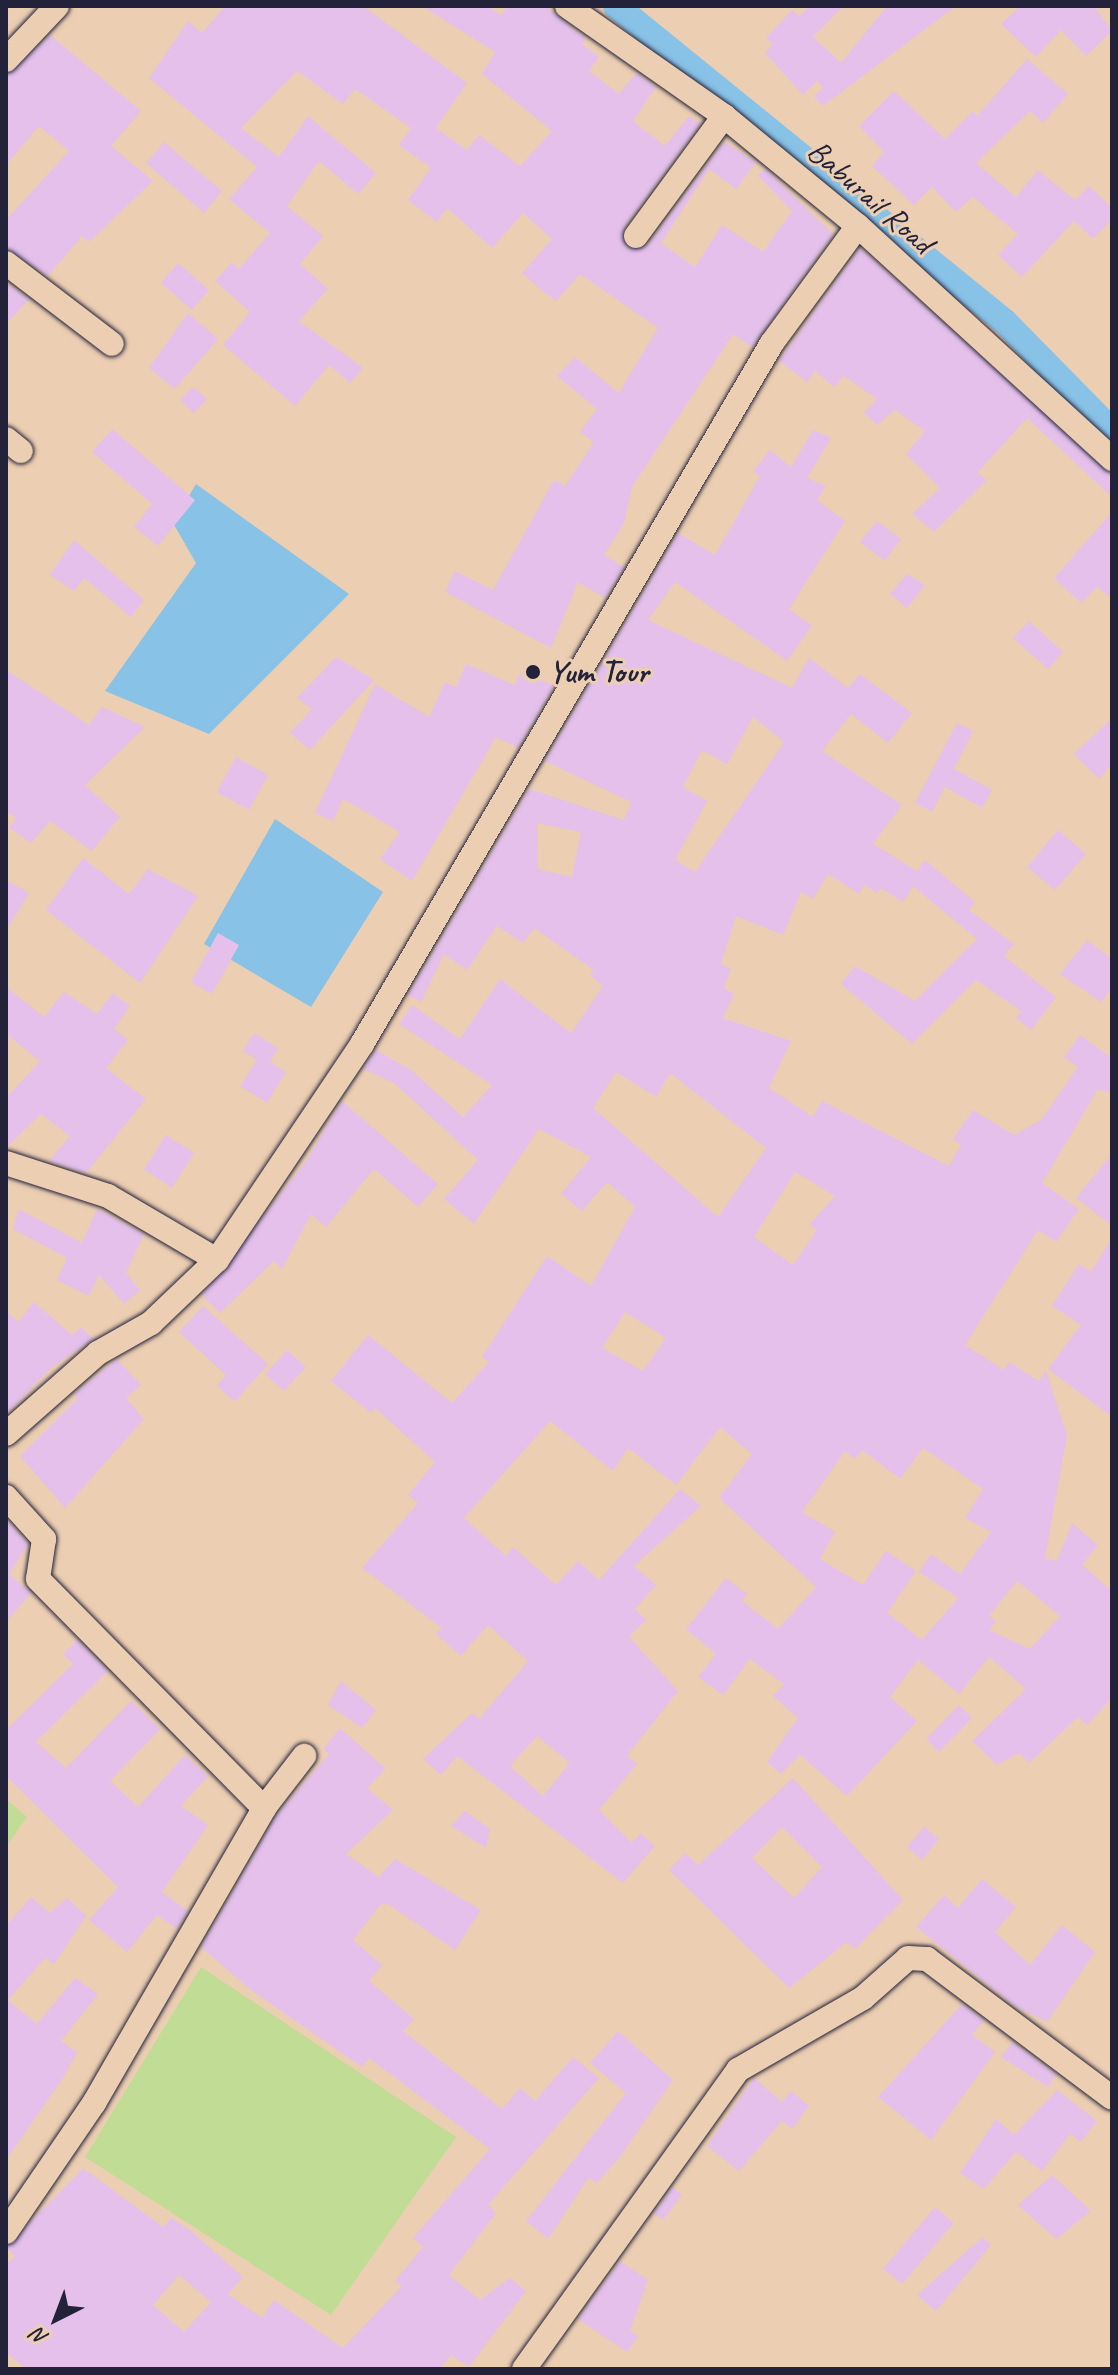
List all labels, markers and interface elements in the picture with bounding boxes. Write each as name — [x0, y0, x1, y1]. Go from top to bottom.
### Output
street label: Baburail Road — [799, 132, 941, 262]
place label: Yum Tour — [549, 653, 648, 691]
marker: Yum Tour — [524, 663, 542, 681]
north arrow — [16, 2279, 96, 2359]
text: N — [26, 2322, 54, 2352]

